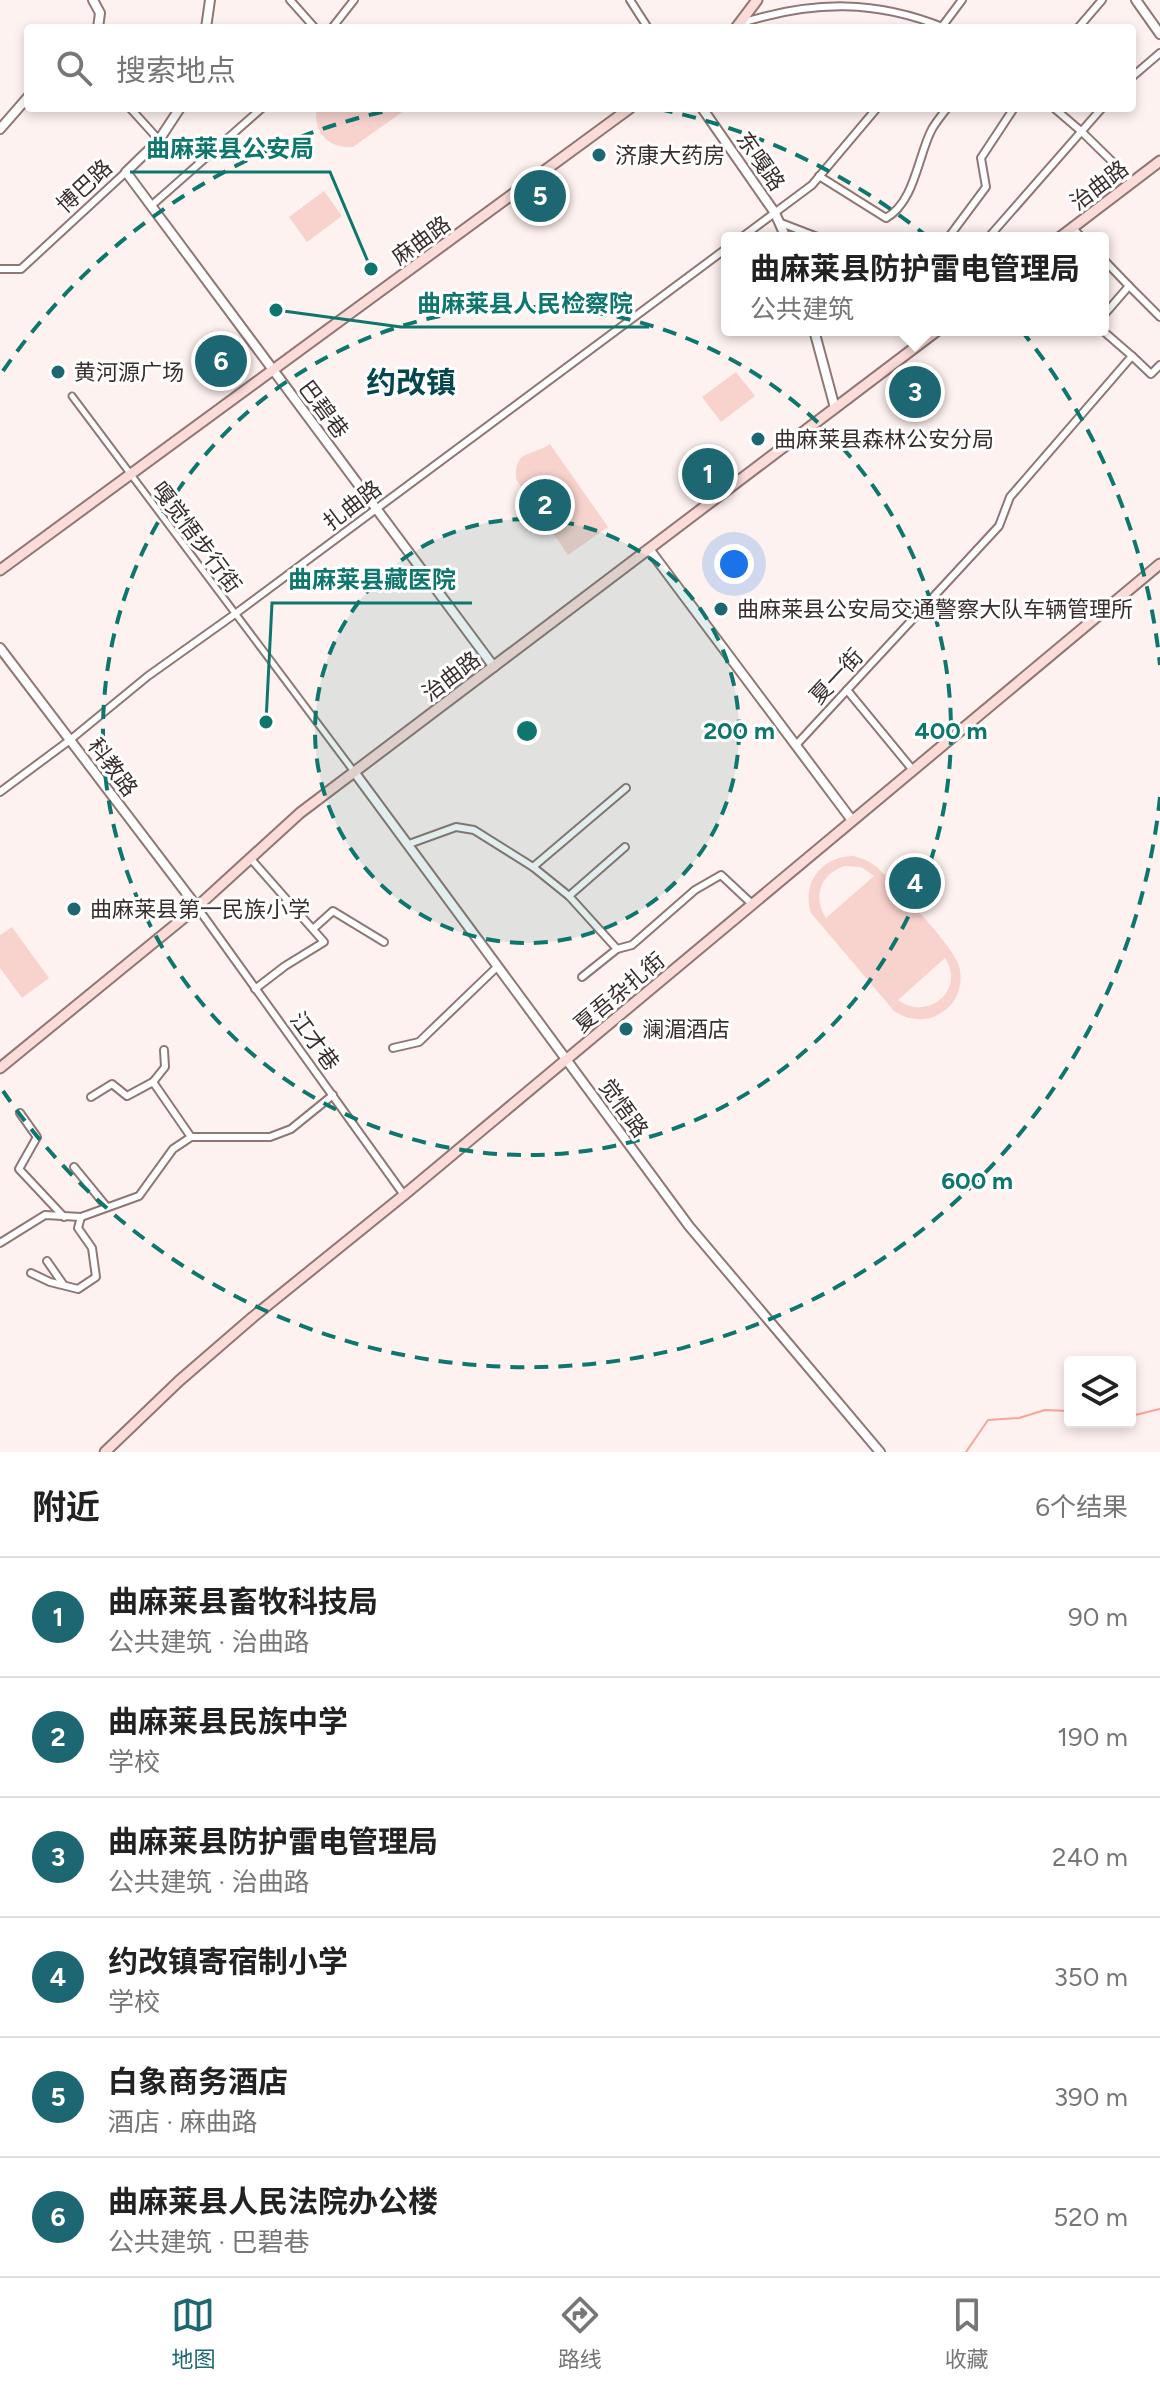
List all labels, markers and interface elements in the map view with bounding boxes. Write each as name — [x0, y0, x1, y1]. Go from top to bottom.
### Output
search box — [24, 24, 1136, 112]
icon: search — [52, 46, 96, 90]
text: 搜索地点 — [116, 52, 236, 89]
callout: 曲麻莱县公安局 — [130, 124, 330, 172]
street label: 东嘎路 — [731, 127, 791, 196]
text: 曲麻莱县公安局 — [146, 134, 314, 163]
place label: 济康大药房 — [615, 142, 725, 169]
marker: 济康大药房 — [590, 146, 608, 164]
street label: 博巴路 — [51, 154, 118, 219]
street label: 治曲路 — [1065, 155, 1134, 216]
pin: 5 — [514, 166, 566, 226]
street label: 麻曲路 — [387, 210, 456, 271]
popup — [721, 232, 1109, 336]
text: 曲麻莱县防护雷电管理局 — [750, 250, 1080, 287]
callout: 曲麻莱县人民检察院 — [401, 279, 649, 327]
text: 曲麻莱县人民检察院 — [417, 289, 633, 318]
text: 公共建筑 — [750, 293, 854, 325]
pin: 6 — [195, 331, 247, 391]
place label: 黄河源广场 — [74, 359, 184, 386]
pin: 3 — [889, 362, 941, 422]
marker: 黄河源广场 — [49, 363, 67, 381]
district label: 约改镇 — [366, 364, 456, 401]
street label: 巴碧巷 — [293, 375, 354, 444]
place label: 曲麻莱县森林公安分局 — [774, 426, 994, 453]
marker: 曲麻莱县森林公安分局 — [749, 430, 767, 448]
pin: 1 — [682, 444, 734, 504]
street label: 扎曲路 — [318, 475, 387, 536]
pin: 2 — [519, 475, 571, 535]
street label: 嘎觉悟步行街 — [146, 476, 247, 598]
your location — [714, 544, 754, 584]
callout: 曲麻莱县藏医院 — [272, 555, 472, 603]
text: 曲麻莱县藏医院 — [288, 565, 456, 594]
place label: 曲麻莱县公安局交通警察大队车辆管理所 — [737, 596, 1133, 623]
marker: 曲麻莱县公安局交通警察大队车辆管理所 — [712, 600, 730, 618]
street label: 夏一街 — [804, 643, 869, 710]
street label: 治曲路 — [417, 646, 486, 707]
text: 200 m — [703, 716, 775, 745]
text: 400 m — [915, 716, 987, 745]
centre of rings — [513, 717, 541, 745]
street label: 科教路 — [82, 733, 143, 802]
pin: 4 — [889, 853, 941, 913]
place label: 曲麻莱县第一民族小学 — [90, 896, 310, 923]
marker: 曲麻莱县第一民族小学 — [65, 900, 83, 918]
street label: 夏吾杂扎街 — [569, 947, 670, 1038]
street label: 江才巷 — [284, 1007, 345, 1076]
place label: 澜湄酒店 — [642, 1016, 730, 1043]
marker: 澜湄酒店 — [617, 1020, 635, 1038]
street label: 觉悟路 — [593, 1074, 654, 1143]
text: 600 m — [941, 1166, 1013, 1195]
map controls — [1064, 1356, 1136, 1428]
button: layers — [1064, 1356, 1136, 1428]
text: 附近 — [32, 1487, 100, 1528]
text: 6个结果 — [1035, 1491, 1128, 1523]
text: 曲麻莱县畜牧科技局 — [108, 1583, 378, 1620]
text: 1 — [53, 1601, 63, 1633]
text: 90 m — [1068, 1601, 1128, 1633]
text: 公共建筑 · 治曲路 — [108, 1626, 309, 1658]
text: 曲麻莱县民族中学 — [108, 1703, 348, 1740]
text: 2 — [50, 1721, 66, 1753]
text: 190 m — [1057, 1721, 1128, 1753]
text: 学校 — [108, 1746, 160, 1778]
text: 曲麻莱县防护雷电管理局 — [108, 1823, 438, 1860]
text: 3 — [51, 1841, 65, 1873]
text: 240 m — [1052, 1841, 1128, 1873]
text: 公共建筑 · 治曲路 — [108, 1866, 309, 1898]
text: 约改镇寄宿制小学 — [108, 1943, 348, 1980]
text: 4 — [50, 1961, 66, 1993]
text: 350 m — [1054, 1961, 1128, 1993]
text: 学校 — [108, 1986, 160, 2018]
text: 白象商务酒店 — [108, 2063, 288, 2100]
text: 5 — [50, 2081, 66, 2113]
text: 390 m — [1054, 2081, 1128, 2113]
text: 酒店 · 麻曲路 — [108, 2106, 257, 2138]
text: 曲麻莱县人民法院办公楼 — [108, 2183, 438, 2220]
text: 6 — [50, 2201, 66, 2233]
text: 520 m — [1053, 2201, 1128, 2233]
text: 公共建筑 · 巴碧巷 — [108, 2226, 309, 2258]
tab: 地图 — [171, 2293, 215, 2373]
tab: 路线 — [558, 2293, 602, 2373]
tab: 收藏 — [945, 2293, 989, 2373]

